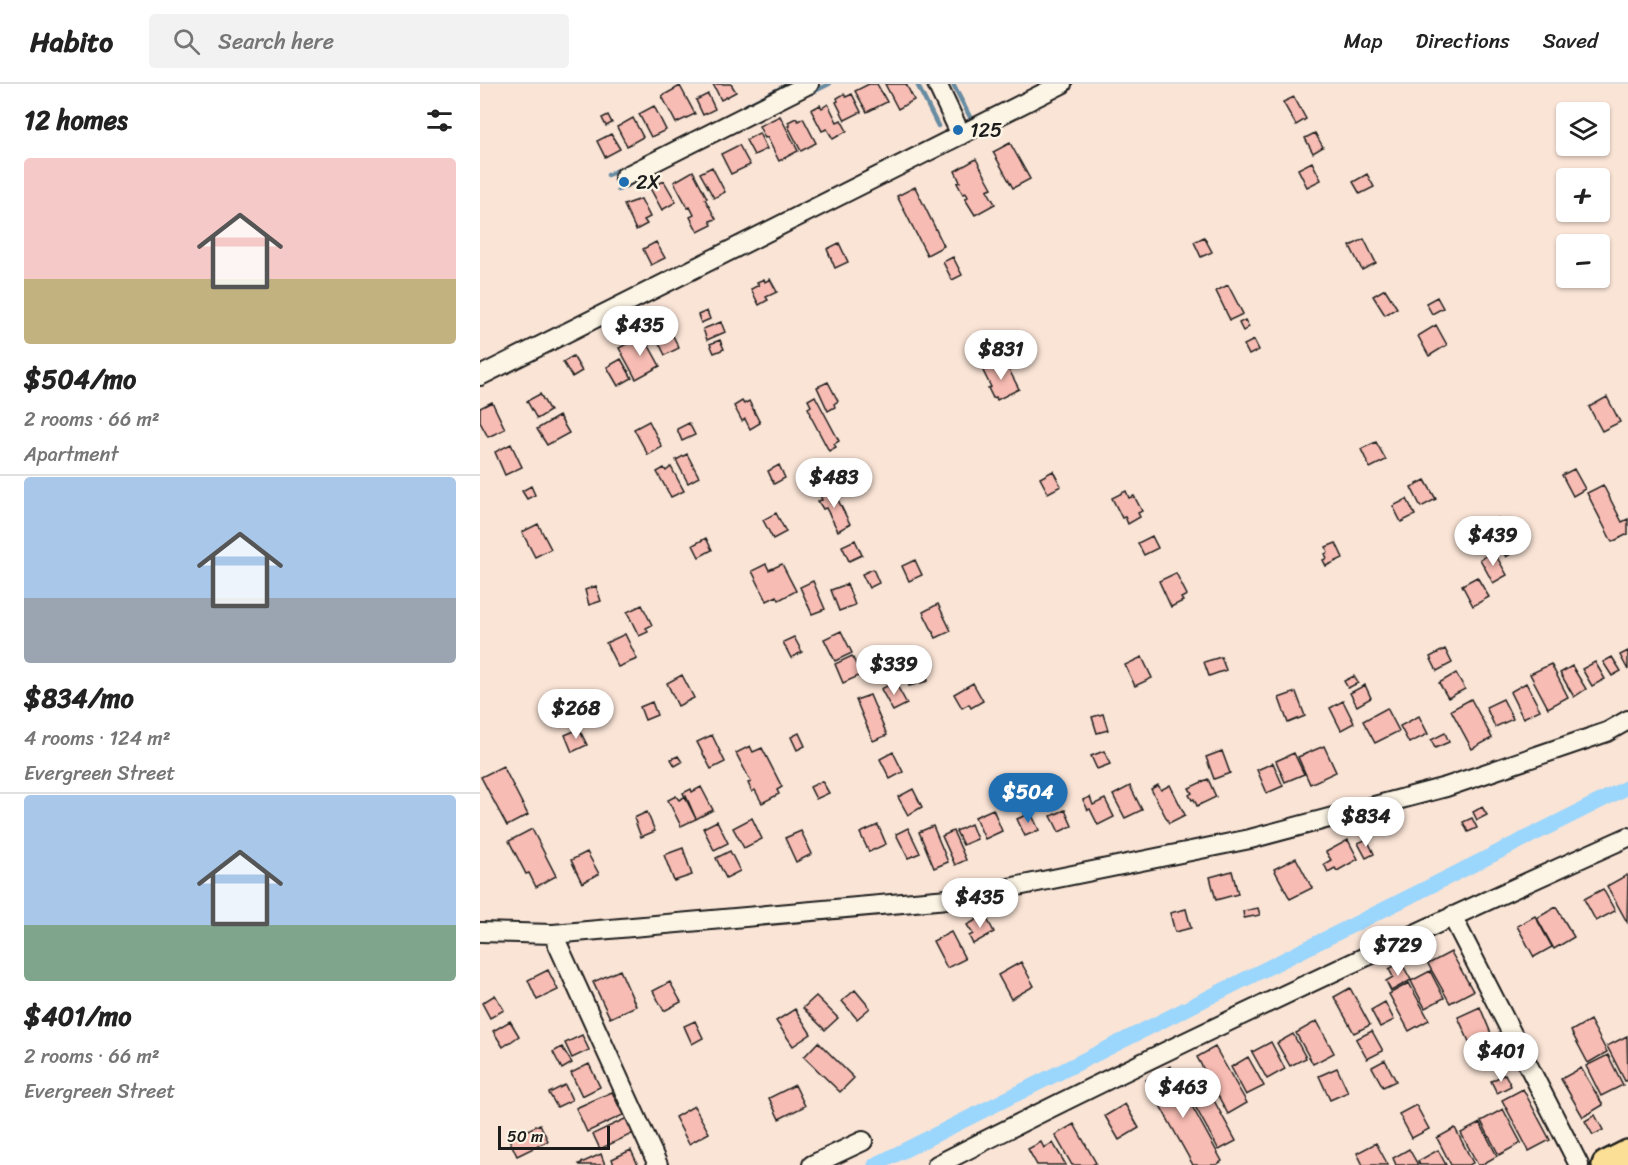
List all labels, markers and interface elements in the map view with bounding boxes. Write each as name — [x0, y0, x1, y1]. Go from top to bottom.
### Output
search box — [149, 14, 569, 68]
text: Habito — [30, 17, 113, 66]
text: Search here — [218, 22, 334, 61]
text: Map — [1344, 22, 1382, 60]
text: Directions — [1415, 22, 1510, 60]
text: Saved — [1543, 22, 1598, 60]
icon: search — [170, 25, 203, 58]
text: 12 homes — [24, 97, 128, 143]
map controls — [1556, 102, 1610, 288]
button: layers — [1556, 102, 1610, 156]
icon: filters — [423, 104, 456, 137]
place label: 125 — [970, 113, 1002, 148]
marker: 125 — [951, 123, 965, 137]
place label: 2X — [636, 165, 661, 200]
button: + — [1556, 168, 1610, 222]
marker: 2X — [617, 175, 631, 189]
icon: home — [186, 197, 294, 305]
button: − — [1556, 234, 1610, 288]
pin: $435 — [604, 306, 676, 357]
text: $435 — [615, 308, 665, 343]
pin: $831 — [965, 330, 1037, 381]
text: $831 — [978, 332, 1024, 367]
text: $504/mo — [24, 356, 136, 402]
text: 2 rooms · 66 m² — [24, 402, 160, 437]
text: Apartment — [24, 437, 118, 472]
pin: $483 — [798, 458, 870, 509]
text: $483 — [810, 460, 859, 495]
icon: home — [186, 516, 294, 624]
pin: $439 — [1457, 516, 1529, 567]
text: $439 — [1468, 518, 1518, 553]
pin: $339 — [858, 645, 930, 696]
text: $339 — [870, 647, 918, 682]
text: $834/mo — [24, 675, 134, 721]
pin: $268 — [540, 689, 612, 740]
text: $268 — [552, 691, 600, 726]
text: 4 rooms · 124 m² — [24, 721, 171, 756]
text: Evergreen Street — [24, 756, 175, 791]
pin: $504 — [992, 773, 1064, 824]
text: $504 — [1003, 775, 1053, 810]
pin: $834 — [1330, 797, 1402, 848]
text: $834 — [1342, 799, 1391, 834]
icon: home — [186, 834, 294, 942]
pin: $435 — [944, 878, 1016, 929]
text: $435 — [955, 880, 1005, 915]
pin: $729 — [1362, 926, 1434, 977]
text: $729 — [1374, 928, 1422, 963]
text: $401/mo — [24, 993, 131, 1039]
pin: $401 — [1465, 1032, 1537, 1083]
text: $401 — [1477, 1034, 1525, 1069]
text: 2 rooms · 66 m² — [24, 1039, 160, 1074]
pin: $463 — [1147, 1068, 1219, 1119]
text: $463 — [1159, 1070, 1207, 1105]
text: Evergreen Street — [24, 1074, 175, 1109]
text: 50 m — [507, 1122, 543, 1151]
scale bar — [498, 1123, 610, 1150]

